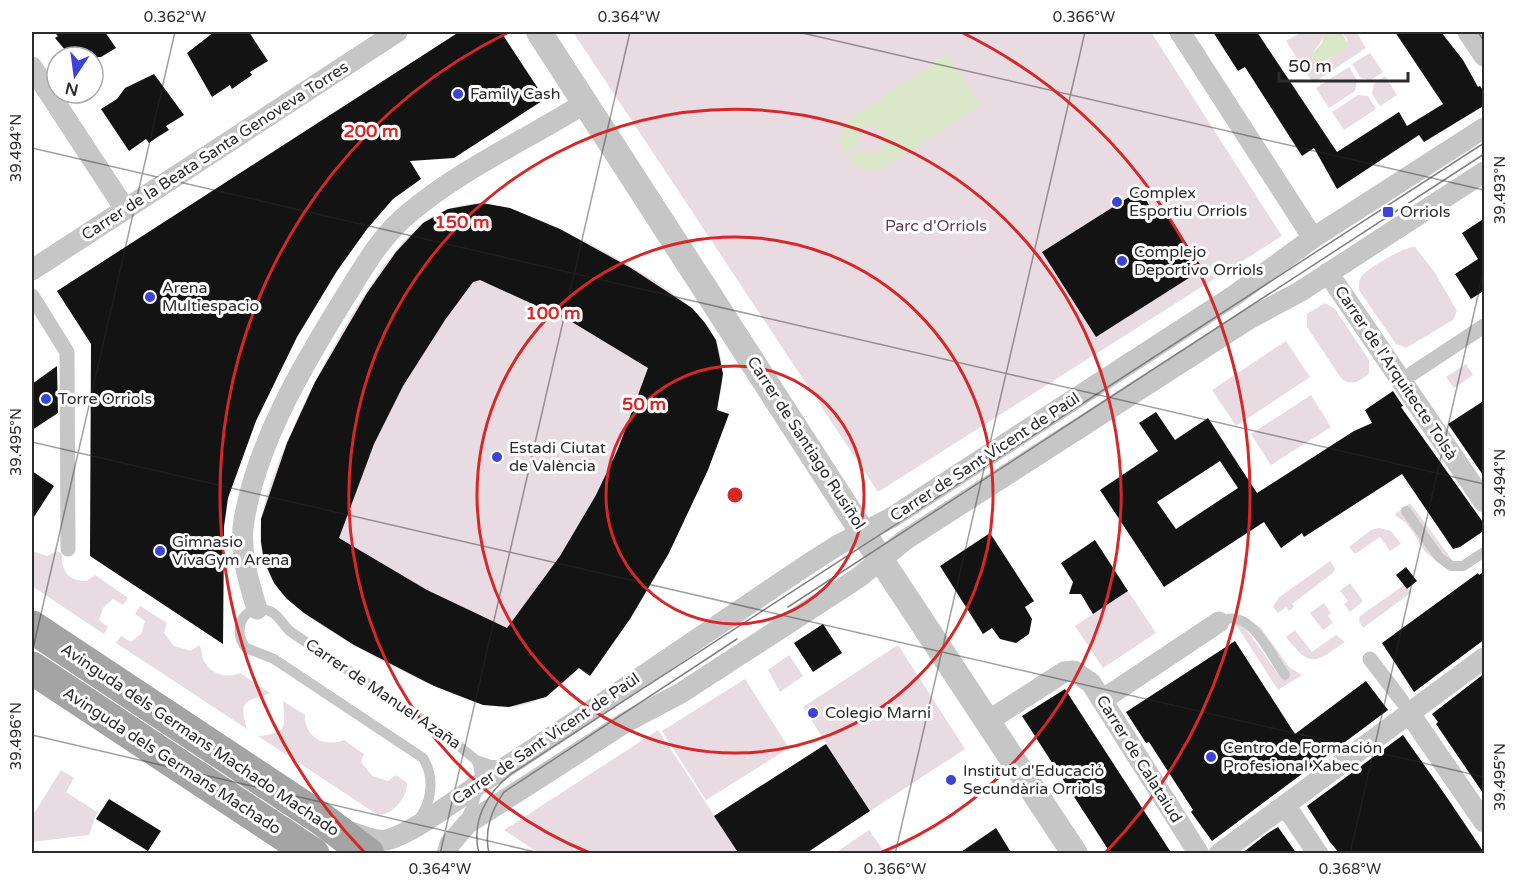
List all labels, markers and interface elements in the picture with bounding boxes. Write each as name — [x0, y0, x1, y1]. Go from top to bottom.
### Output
text: 0.362°W — [144, 8, 206, 26]
text: 0.364°W — [598, 8, 660, 26]
text: 0.366°W — [1053, 8, 1115, 26]
north arrow — [45, 45, 105, 105]
scale bar — [1279, 45, 1408, 83]
text: 50 m — [1288, 55, 1332, 77]
street label: Carrer de la Beata Santa Genoveva Torres — [78, 57, 352, 245]
text: N — [63, 77, 80, 100]
place label: Family Cash — [470, 84, 560, 104]
marker: Family Cash — [451, 87, 465, 101]
text: 39.494°N — [7, 114, 25, 182]
text: 200 m — [343, 120, 399, 142]
text: 39.493°N — [1491, 156, 1509, 224]
place label: Complex Esportiu Orriols — [1129, 183, 1247, 221]
marker: Complex Esportiu Orriols — [1110, 195, 1124, 209]
place label: Orriols — [1400, 202, 1450, 222]
marker: Orriols — [1381, 205, 1395, 219]
text: 150 m — [434, 211, 490, 233]
park label: Parc d'Orriols — [885, 216, 987, 236]
place label: Complejo Deportivo Orriols — [1134, 242, 1264, 280]
marker: Complejo Deportivo Orriols — [1115, 254, 1129, 268]
place label: Arena Multiespacio — [162, 278, 259, 316]
street label: Carrer de l'Arquitecte Tolsà — [1330, 282, 1462, 464]
marker: Arena Multiespacio — [143, 290, 157, 304]
text: 100 m — [525, 302, 581, 324]
street label: Carrer de Santiago Rusiñol — [742, 353, 870, 533]
street label: Carrer de Sant Vicent de Paül — [886, 388, 1084, 526]
place label: Torre Orriols — [58, 389, 152, 409]
marker: Torre Orriols — [39, 392, 53, 406]
text: 50 m — [622, 393, 666, 415]
text: 39.495°N — [7, 408, 25, 476]
place label: Estadi Ciutat de València — [509, 438, 606, 476]
text: 39.494°N — [1491, 449, 1509, 517]
marker: Estadi Ciutat de València — [490, 450, 504, 464]
centre of rings — [725, 485, 745, 505]
place label: Gimnasio VivaGym Arena — [172, 532, 289, 570]
marker: Gimnasio VivaGym Arena — [153, 544, 167, 558]
street label: Carrer de Manuel Azaña — [301, 634, 465, 754]
street label: Avinguda dels Germans Machado Machado — [57, 639, 343, 841]
street label: Carrer de Sant Vicent de Paül — [448, 669, 644, 809]
street label: Avinguda dels Germans Machado — [60, 683, 284, 839]
street label: Carrer de Calataiud — [1092, 692, 1186, 826]
text: 39.496°N — [7, 702, 25, 770]
place label: Colegio Marni — [825, 703, 931, 723]
marker: Colegio Marni — [806, 706, 820, 720]
place label: Centro de Formación Profesional Xabec — [1223, 738, 1382, 776]
text: 39.495°N — [1491, 743, 1509, 811]
marker: Centro de Formación Profesional Xabec — [1204, 750, 1218, 764]
place label: Institut d'Educació Secundària Orriols — [963, 761, 1104, 799]
marker: Institut d'Educació Secundària Orriols — [944, 773, 958, 787]
text: 0.364°W — [409, 860, 471, 878]
text: 0.366°W — [864, 860, 926, 878]
text: 0.368°W — [1319, 860, 1381, 878]

